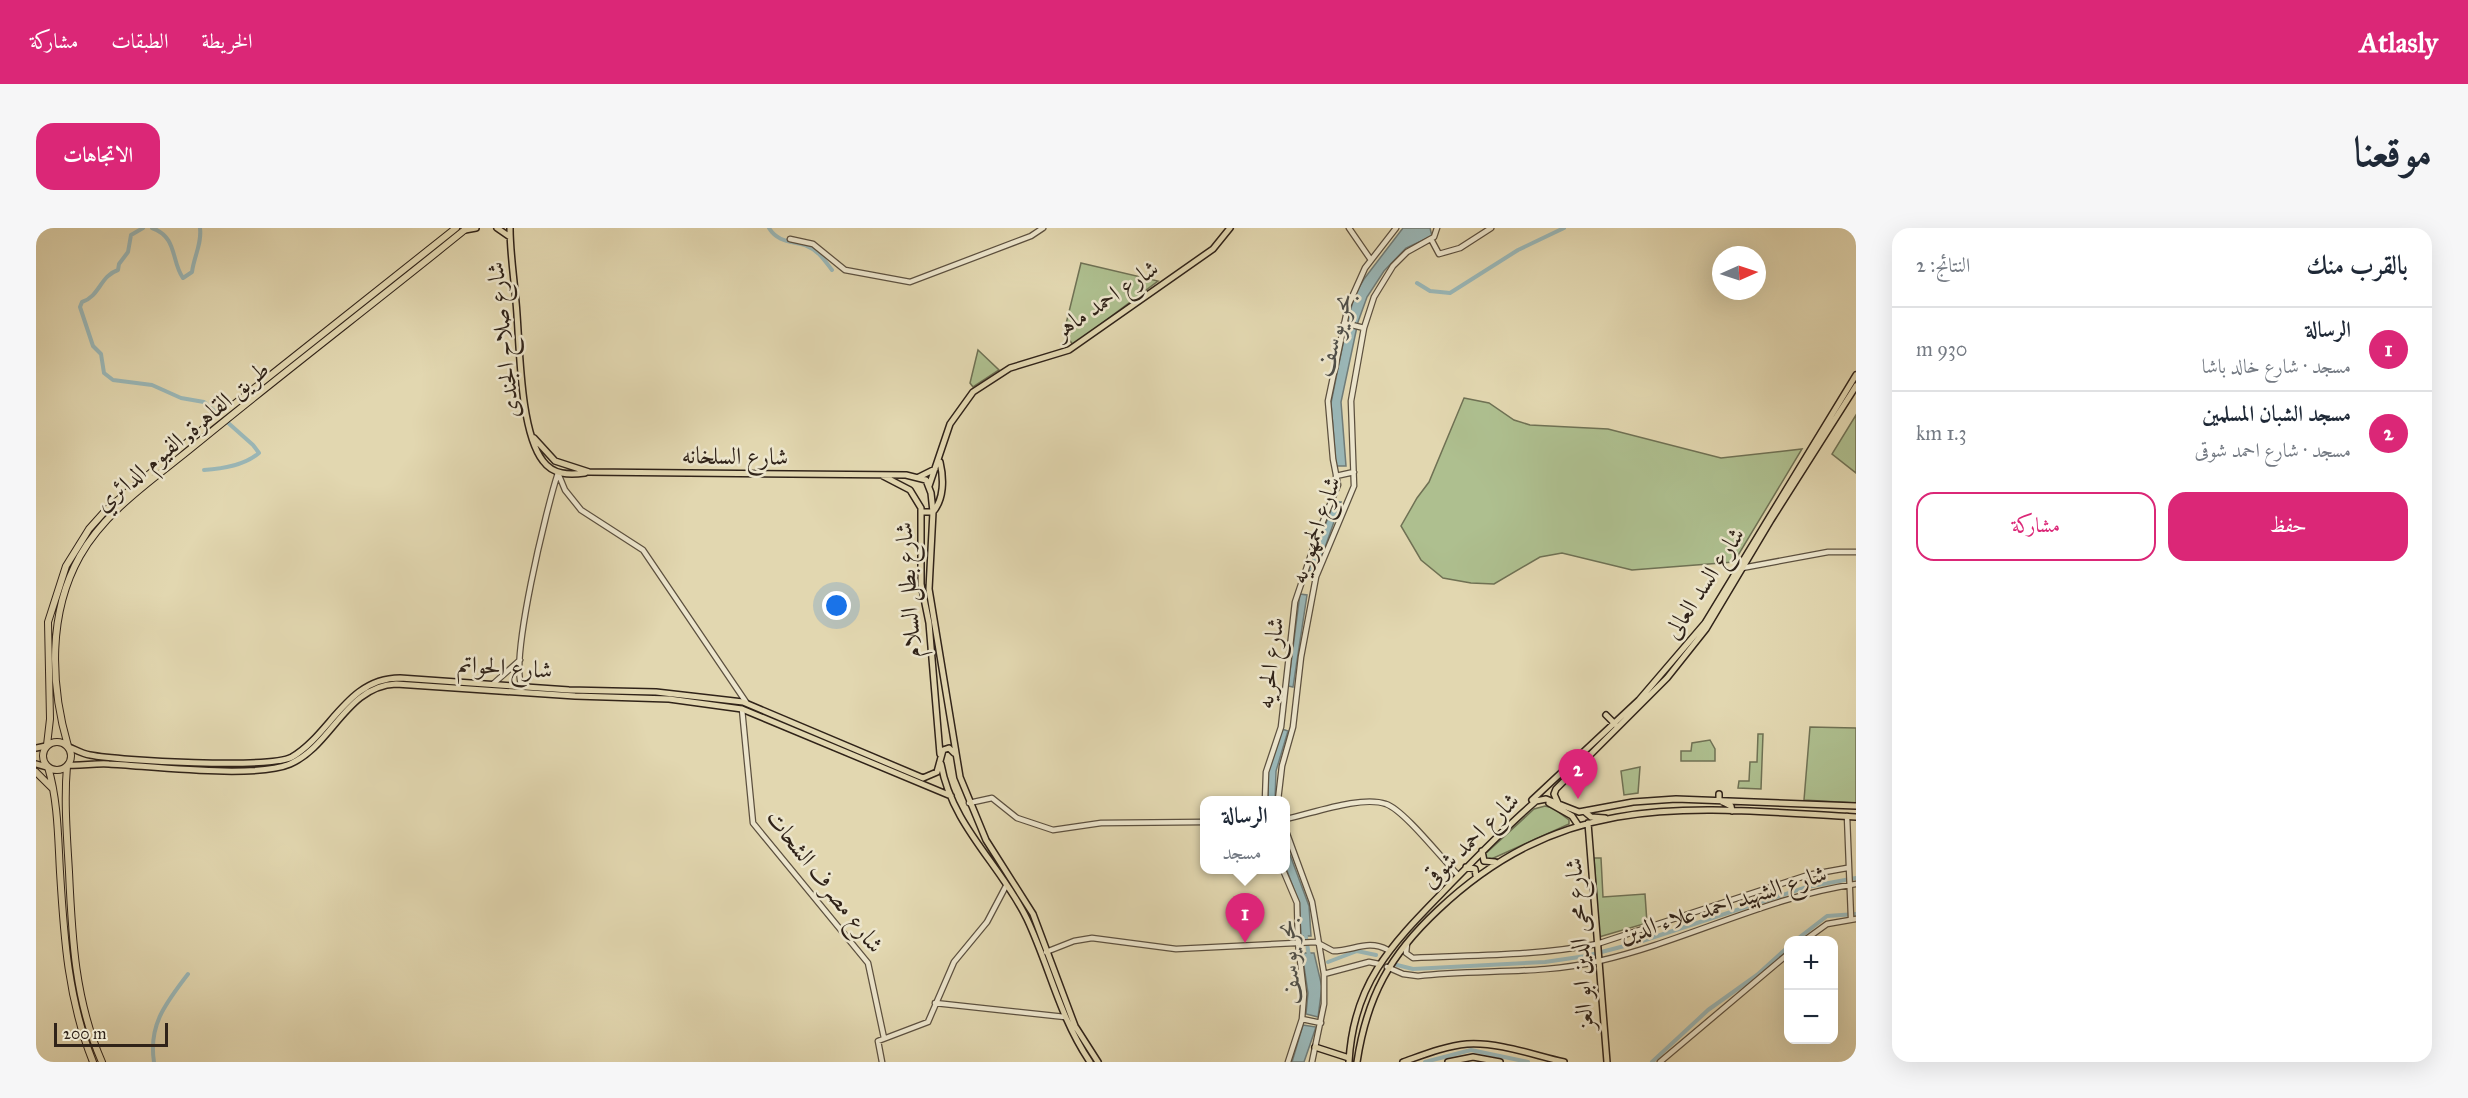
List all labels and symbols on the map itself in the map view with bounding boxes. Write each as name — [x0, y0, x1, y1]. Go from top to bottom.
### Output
north arrow — [1712, 246, 1766, 300]
street label: شارع احمد ماهر — [1045, 253, 1167, 351]
street label: شارع صلاح الجندى — [480, 260, 532, 420]
water label: بحر يوسف — [1306, 288, 1361, 380]
street label: طريق القاهرة, الفيوم الدائري — [88, 354, 279, 522]
street label: شارع السلخانه — [681, 440, 789, 477]
street label: شارع الجمهوريه — [1283, 472, 1352, 589]
street label: شارع بطل السلام — [888, 521, 934, 659]
street label: شارع السد العالى — [1657, 521, 1755, 647]
your location — [822, 591, 851, 620]
street label: شارع الحريه — [1250, 616, 1295, 711]
street label: شارع الحواتم — [456, 649, 553, 691]
pin: 2 — [1558, 750, 1598, 799]
street label: شارع احمد شوقى — [1415, 786, 1529, 898]
street label: شارع مصرف الشحات — [756, 803, 890, 962]
street label: شارع محى الدين ابو العز — [1558, 856, 1605, 1034]
street label: شارع الشهيد احمد علاء الدين — [1616, 858, 1832, 955]
pin: 1 — [1226, 894, 1264, 943]
water label: بحر يوسف — [1268, 918, 1309, 1006]
scale bar — [54, 1020, 168, 1048]

